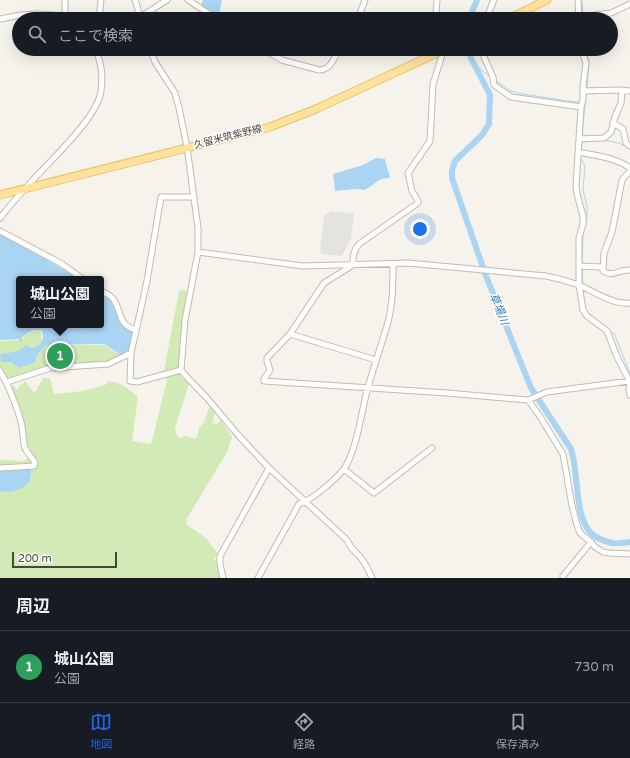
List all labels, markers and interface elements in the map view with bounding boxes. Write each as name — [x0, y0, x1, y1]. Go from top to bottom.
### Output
search box — [12, 12, 618, 56]
icon: search — [26, 23, 48, 45]
text: ここで検索 — [58, 27, 133, 45]
street label: 久留米筑紫野線 — [193, 123, 263, 151]
your location — [410, 219, 430, 239]
popup — [16, 276, 104, 328]
text: 城山公園 — [30, 285, 90, 303]
water label: 草場川 — [487, 291, 512, 328]
text: 公園 — [30, 306, 56, 322]
pin: 1 — [47, 341, 73, 371]
scale bar — [12, 550, 117, 569]
text: 200 m — [18, 552, 52, 565]
text: 周辺 — [16, 596, 50, 617]
text: 城山公園 — [54, 650, 114, 668]
text: 1 — [25, 659, 33, 675]
text: 730 m — [574, 659, 614, 675]
text: 公園 — [54, 671, 80, 687]
tab: 地図 — [90, 711, 112, 751]
tab: 経路 — [293, 711, 315, 751]
tab: 保存済み — [496, 711, 540, 751]

